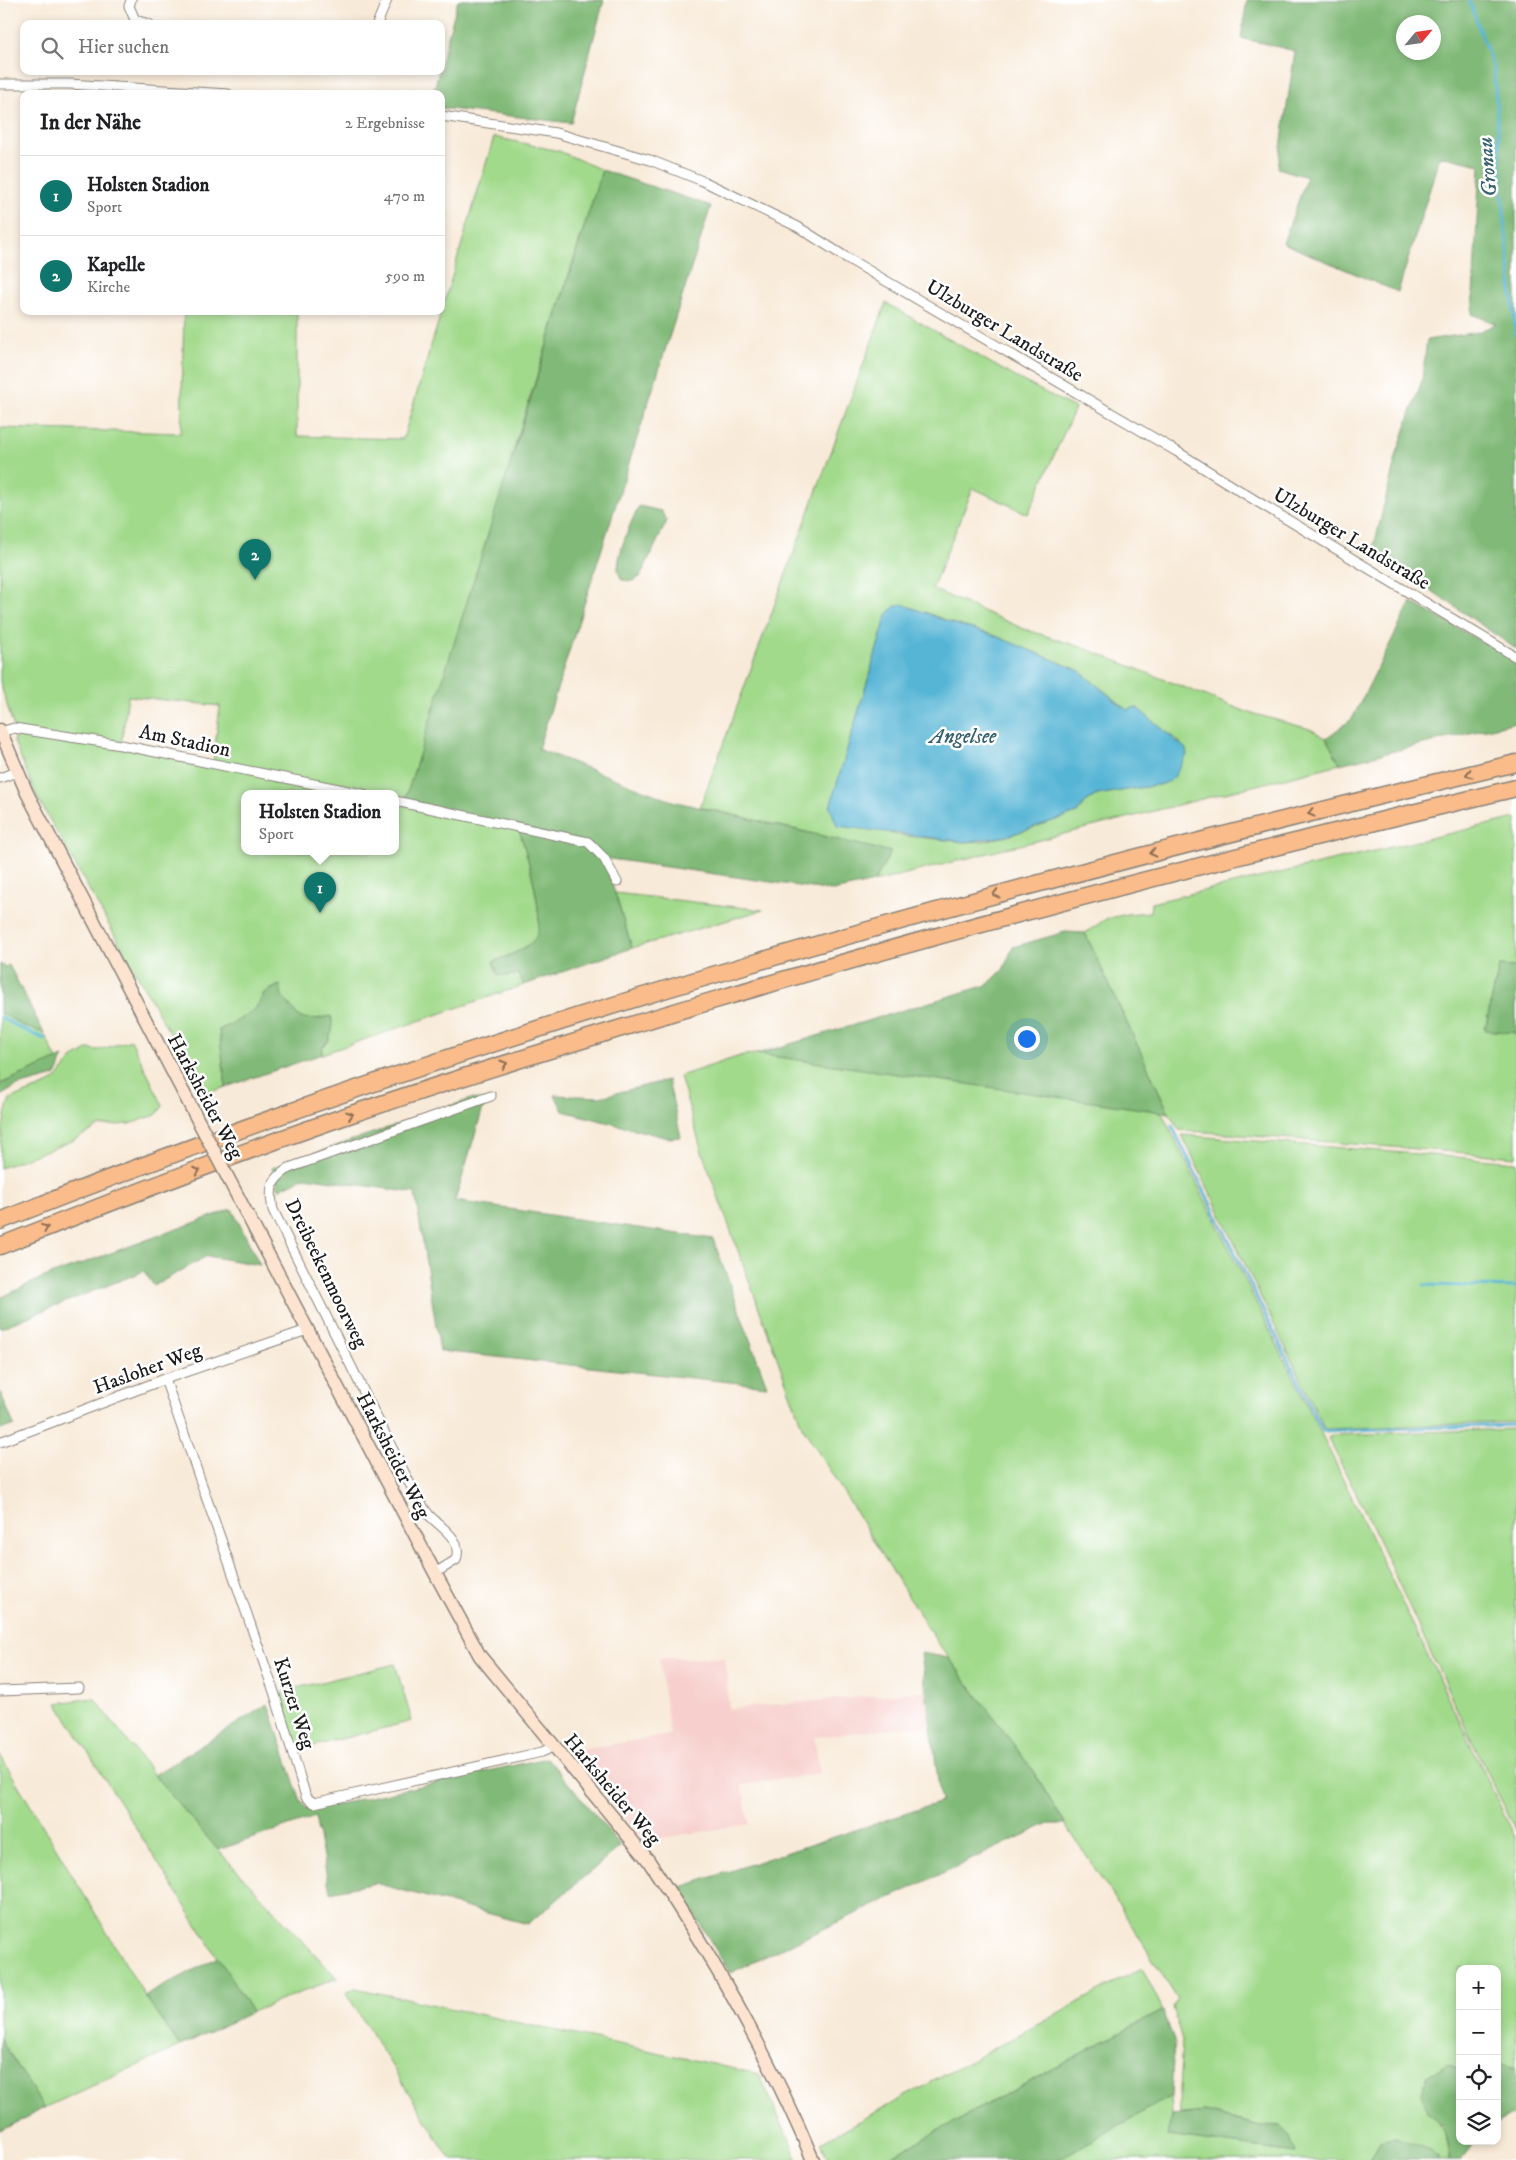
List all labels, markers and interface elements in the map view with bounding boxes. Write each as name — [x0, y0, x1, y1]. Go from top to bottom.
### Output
north arrow — [1396, 15, 1441, 60]
search box — [20, 20, 445, 75]
icon: search — [38, 34, 66, 62]
text: Hier suchen — [78, 36, 169, 59]
text: In der Nähe — [40, 110, 141, 136]
text: 2 Ergebnisse — [345, 113, 425, 133]
water label: Gronau — [1472, 136, 1504, 198]
text: Holsten Stadion — [87, 174, 210, 197]
text: 1 — [53, 186, 59, 206]
text: 470 m — [384, 186, 425, 206]
text: Sport — [87, 197, 122, 217]
text: Kapelle — [87, 254, 145, 277]
text: 2 — [52, 266, 60, 286]
text: 590 m — [385, 266, 425, 286]
street label: Ulzburger Landstraße — [921, 274, 1087, 388]
text: Kirche — [87, 277, 130, 297]
street label: Ulzburger Landstraße — [1268, 482, 1434, 596]
pin: 2 — [239, 539, 271, 580]
street label: Am Stadion — [137, 720, 233, 763]
water label: Angelsee — [928, 724, 997, 750]
one-way arrow — [1464, 768, 1473, 779]
popup — [241, 790, 399, 855]
text: Holsten Stadion — [259, 801, 381, 824]
one-way arrow — [1306, 807, 1315, 818]
text: Sport — [259, 824, 294, 844]
one-way arrow — [1149, 847, 1158, 858]
pin: 1 — [304, 872, 336, 913]
one-way arrow — [992, 888, 1000, 899]
your location — [1014, 1026, 1040, 1052]
street label: Harksheider Weg — [161, 1030, 248, 1164]
one-way arrow — [500, 1060, 508, 1070]
one-way arrow — [345, 1111, 354, 1121]
one-way arrow — [193, 1167, 201, 1177]
street label: Dreibeekenmoorweg — [279, 1195, 373, 1353]
one-way arrow — [40, 1224, 49, 1234]
street label: Hasloher Weg — [90, 1338, 205, 1401]
street label: Harksheider Weg — [350, 1388, 435, 1523]
street label: Kurzer Weg — [267, 1654, 320, 1753]
street label: Harksheider Weg — [558, 1729, 666, 1851]
map controls — [1456, 1965, 1501, 2145]
button: + — [1456, 1965, 1501, 2010]
button: − — [1456, 2010, 1501, 2055]
button: locate — [1456, 2055, 1501, 2100]
button: layers — [1456, 2100, 1501, 2145]

